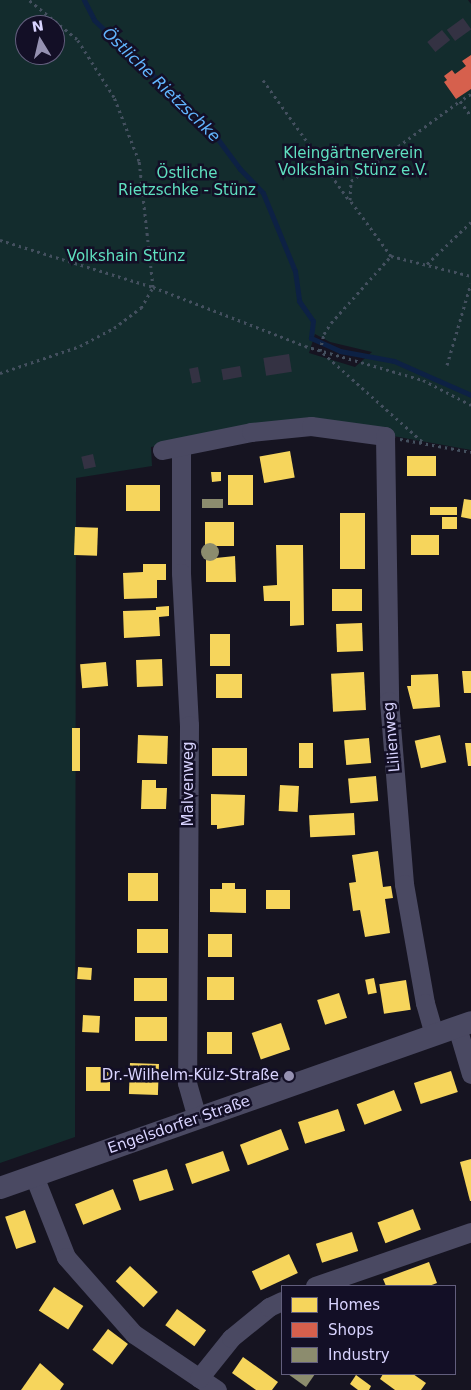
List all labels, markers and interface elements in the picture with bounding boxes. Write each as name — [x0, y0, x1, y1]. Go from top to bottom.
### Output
north arrow — [15, 15, 65, 65]
text: N — [31, 17, 45, 35]
water label: Östliche Rietzschke — [98, 24, 224, 146]
park label: Kleingärtnerverein Volkshain Stünz e.V. — [278, 144, 428, 179]
park label: Östliche Rietzschke - Stünz — [118, 164, 256, 199]
park label: Volkshain Stünz — [67, 248, 185, 266]
street label: Lilienweg — [380, 701, 404, 773]
street label: Malvenweg — [180, 742, 198, 826]
place label: Dr.-Wilhelm-Külz-Straße — [102, 1067, 279, 1085]
marker: Dr.-Wilhelm-Külz-Straße — [283, 1070, 295, 1082]
street label: Engelsdorfer Straße — [105, 1092, 253, 1158]
legend — [281, 1285, 456, 1375]
text: Homes — [328, 1296, 380, 1314]
text: Shops — [328, 1321, 374, 1339]
text: Industry — [328, 1346, 390, 1364]

